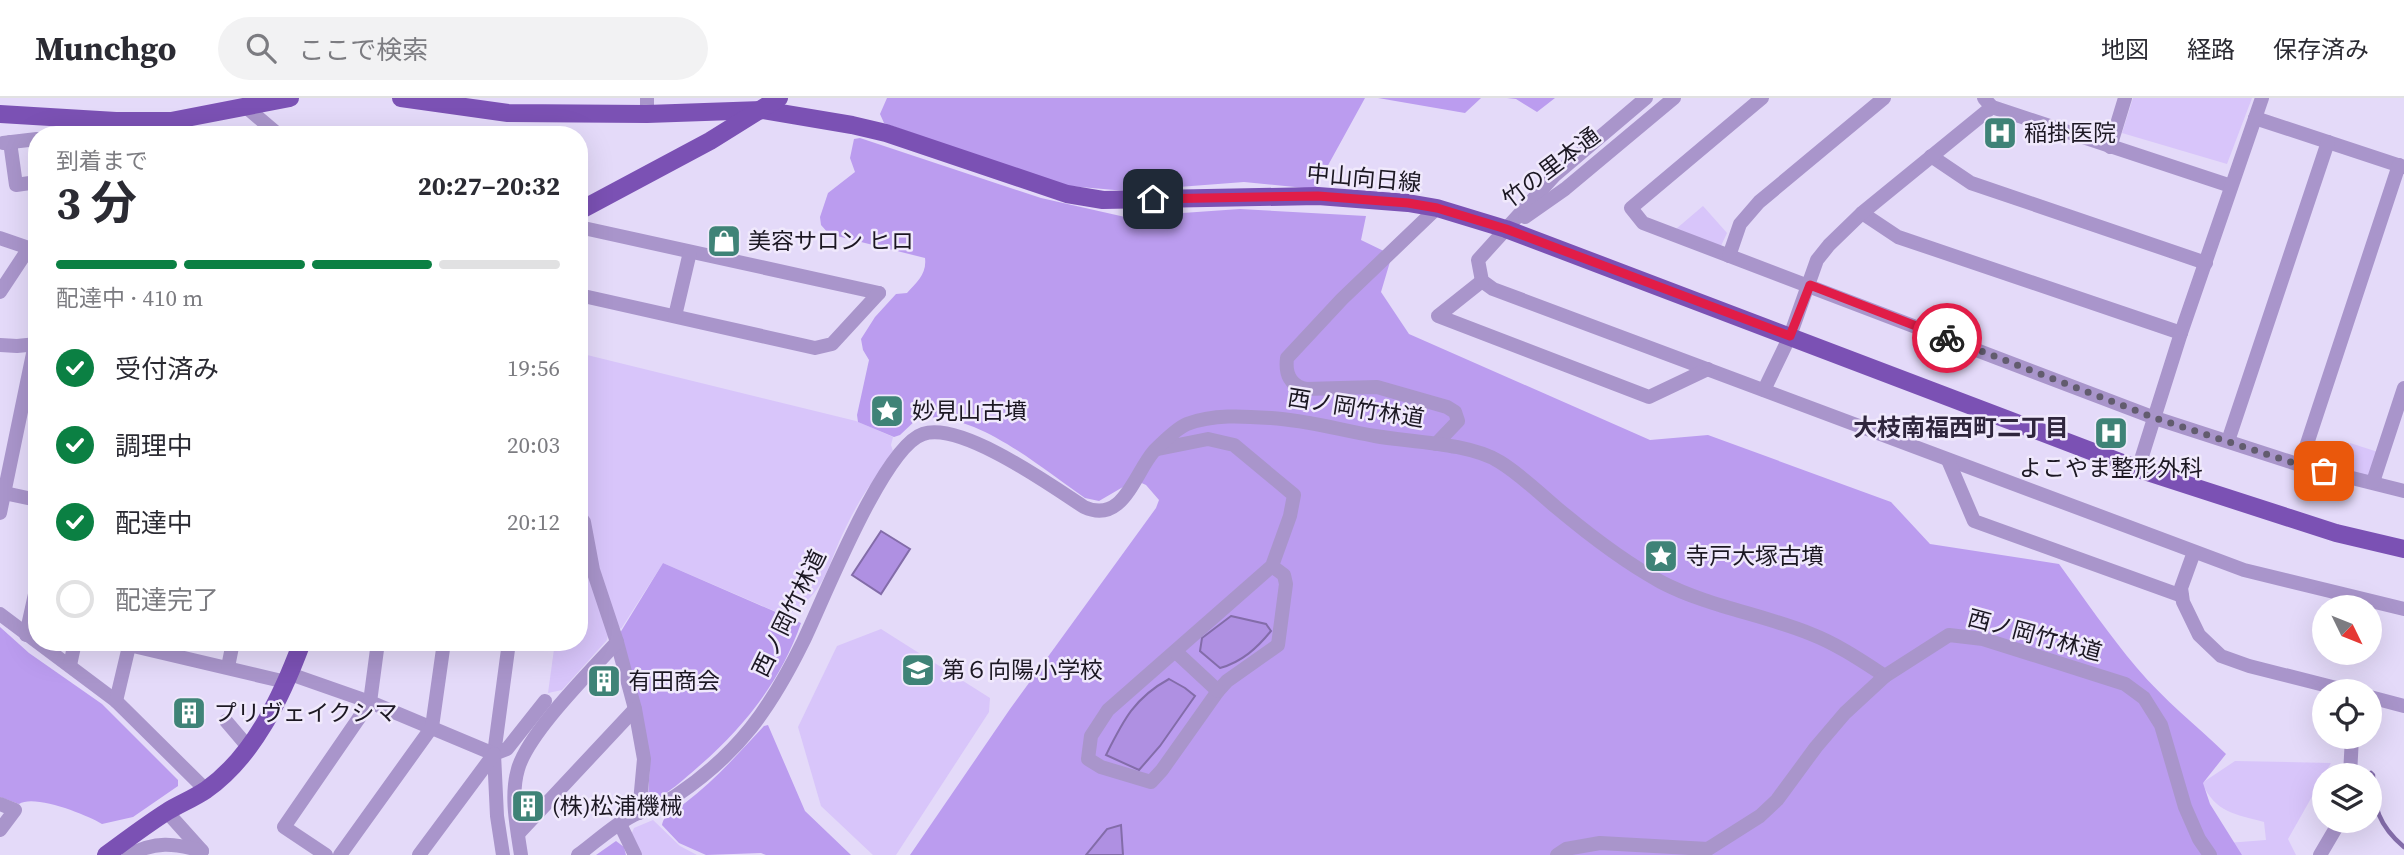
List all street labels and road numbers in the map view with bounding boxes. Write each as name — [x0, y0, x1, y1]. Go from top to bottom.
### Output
street label: 竹の里本通 — [1495, 120, 1607, 214]
street label: 中山向日線 — [1305, 157, 1423, 199]
street label: 西ノ岡竹林道 — [1285, 381, 1427, 435]
street label: 西ノ岡竹林道 — [744, 544, 834, 682]
street label: 西ノ岡竹林道 — [1964, 602, 2106, 668]

